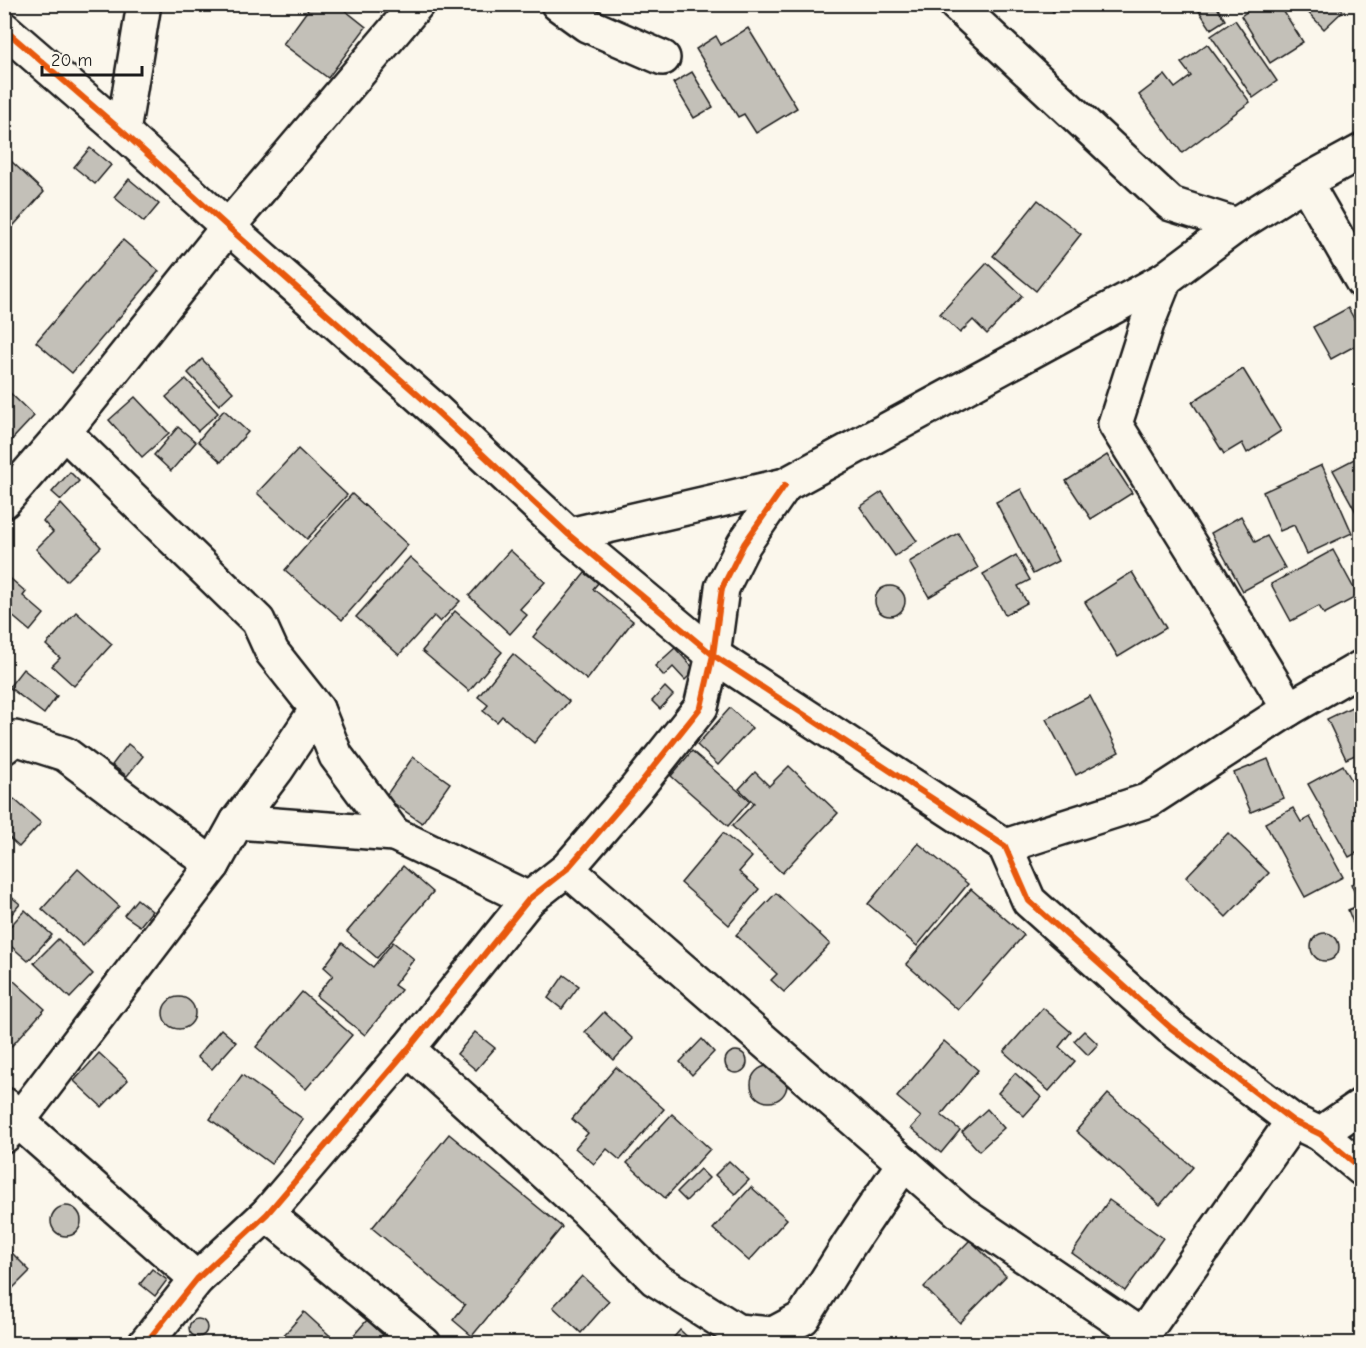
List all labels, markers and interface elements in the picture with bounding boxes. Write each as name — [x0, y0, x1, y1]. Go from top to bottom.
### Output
scale bar — [42, 39, 142, 77]
text: 20 m — [51, 50, 92, 71]

